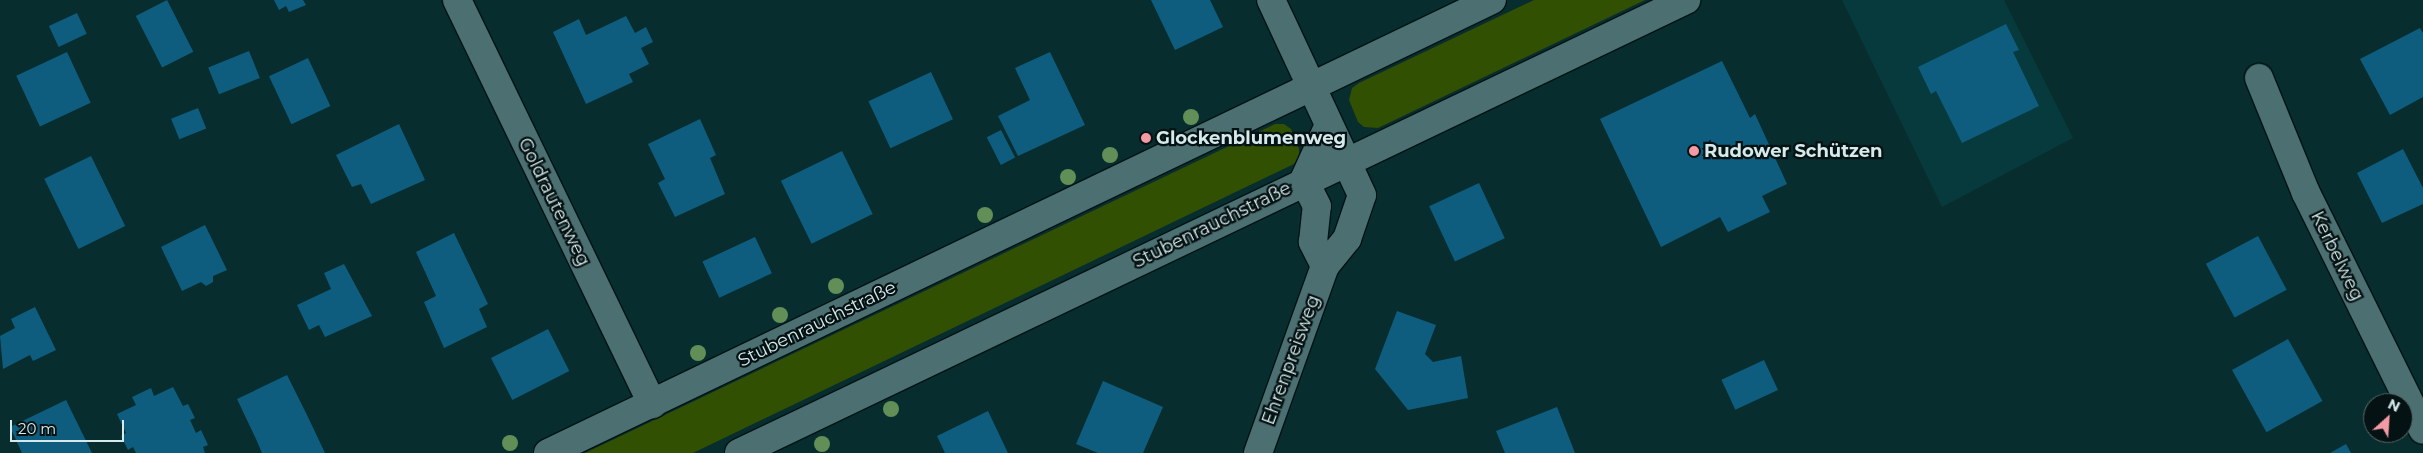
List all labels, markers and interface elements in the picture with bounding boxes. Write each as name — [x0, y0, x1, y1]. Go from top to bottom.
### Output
place label: Glockenblumenweg — [1156, 127, 1346, 149]
marker: Glockenblumenweg — [1140, 132, 1152, 144]
street label: Goldrautenweg — [514, 134, 594, 270]
place label: Rudower Schützen — [1704, 140, 1883, 162]
marker: Rudower Schützen — [1688, 145, 1700, 157]
street label: Stubenrauchstraße — [1129, 177, 1295, 273]
street label: Kerbelweg — [2306, 208, 2368, 304]
street label: Stubenrauchstraße — [734, 276, 900, 372]
street label: Ehrenpreisweg — [1258, 292, 1324, 428]
north arrow — [2363, 393, 2413, 443]
text: N — [2385, 395, 2403, 416]
scale bar — [12, 410, 126, 442]
text: 20 m — [18, 419, 56, 438]

